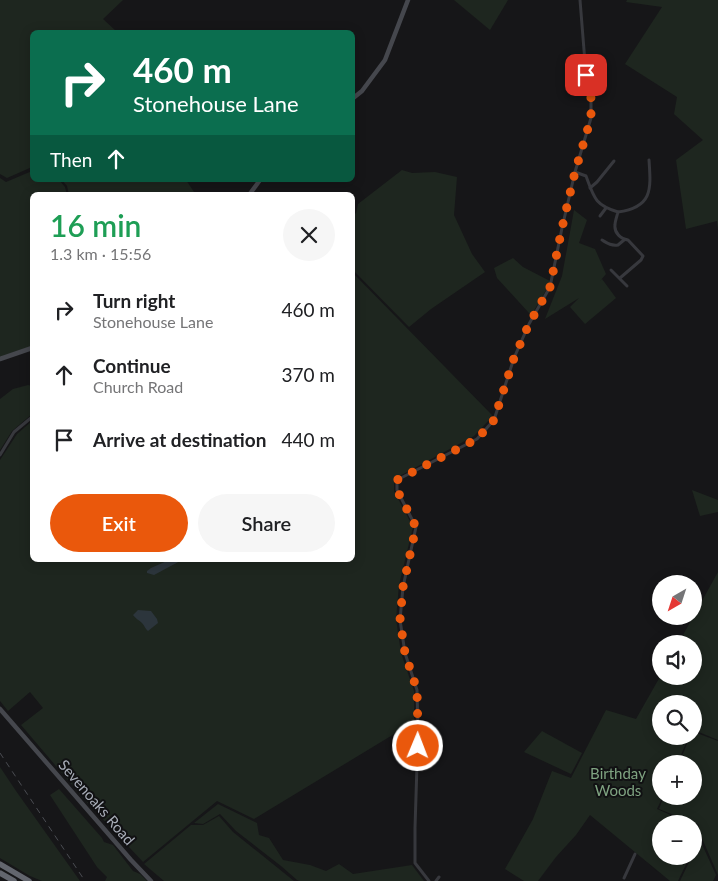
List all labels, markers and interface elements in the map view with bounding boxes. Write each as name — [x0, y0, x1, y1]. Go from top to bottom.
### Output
text: 460 m — [133, 48, 232, 90]
icon: right — [50, 50, 115, 115]
pin — [565, 54, 607, 96]
icon: arrive — [572, 61, 600, 89]
text: Stonehouse Lane — [133, 90, 299, 117]
icon: ahead — [102, 145, 130, 173]
text: Then — [50, 148, 92, 171]
text: 16 min — [50, 207, 141, 243]
button: close — [283, 209, 335, 261]
text: 1.3 km · 15:56 — [50, 244, 151, 263]
text: Turn right — [93, 289, 175, 312]
icon: right — [50, 296, 78, 324]
text: 460 m — [281, 298, 335, 321]
text: Stonehouse Lane — [93, 312, 213, 331]
text: Continue — [93, 354, 171, 377]
icon: ahead — [50, 361, 78, 389]
text: 370 m — [281, 363, 335, 386]
text: Church Road — [93, 377, 183, 396]
icon: arrive — [50, 426, 78, 454]
text: Arrive at destination — [93, 428, 266, 451]
text: 440 m — [281, 428, 335, 451]
button: Exit — [50, 494, 188, 552]
button: Share — [198, 494, 335, 552]
north arrow — [652, 575, 702, 625]
map controls — [652, 575, 702, 865]
button: sound — [652, 635, 702, 685]
button: search — [652, 695, 702, 745]
position arrow — [391, 719, 443, 771]
button: + — [652, 755, 702, 805]
street label: Sevenoaks Road — [55, 756, 139, 848]
park label: Birthday Woods — [590, 764, 646, 799]
button: − — [652, 815, 702, 865]

